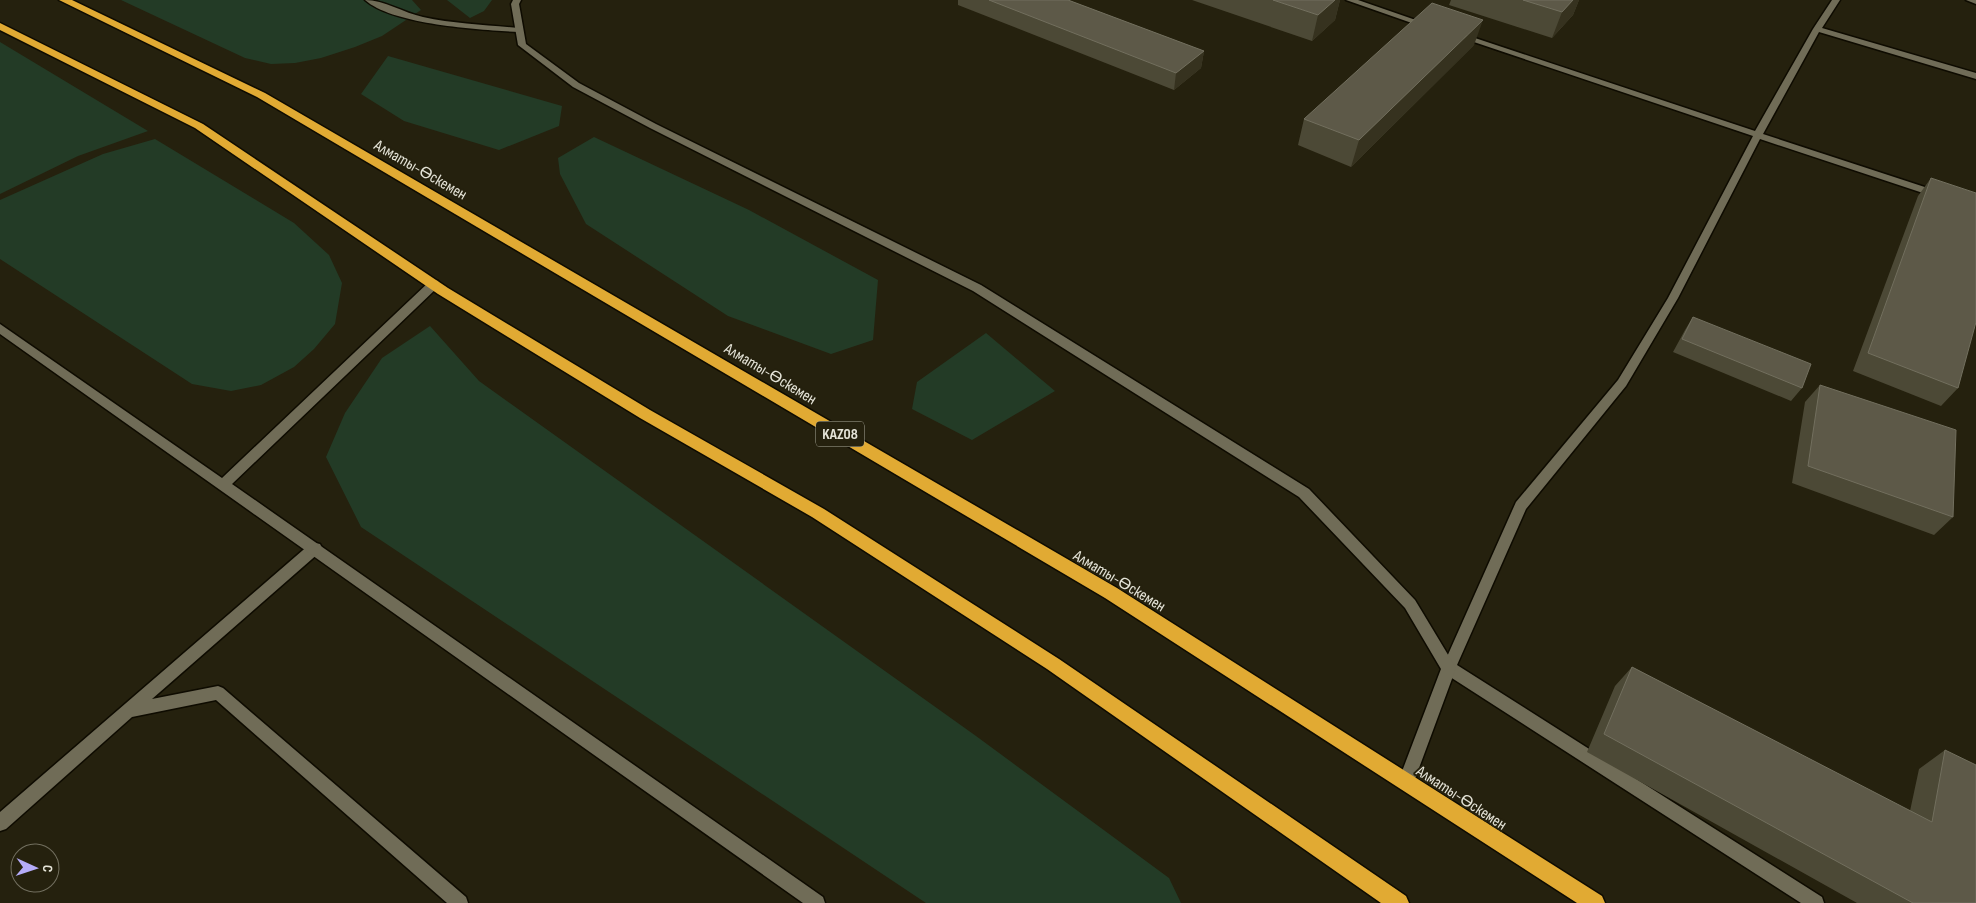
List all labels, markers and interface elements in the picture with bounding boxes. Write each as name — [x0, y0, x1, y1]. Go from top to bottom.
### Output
street label: Алматы-Өскемен — [370, 136, 470, 205]
street label: Алматы-Өскемен — [720, 339, 820, 409]
road number: KAZ08 — [816, 422, 864, 446]
street label: Алматы-Өскемен — [1069, 546, 1169, 616]
street label: Алматы-Өскемен — [1412, 761, 1510, 835]
north arrow — [10, 843, 60, 893]
text: С — [39, 865, 56, 873]

